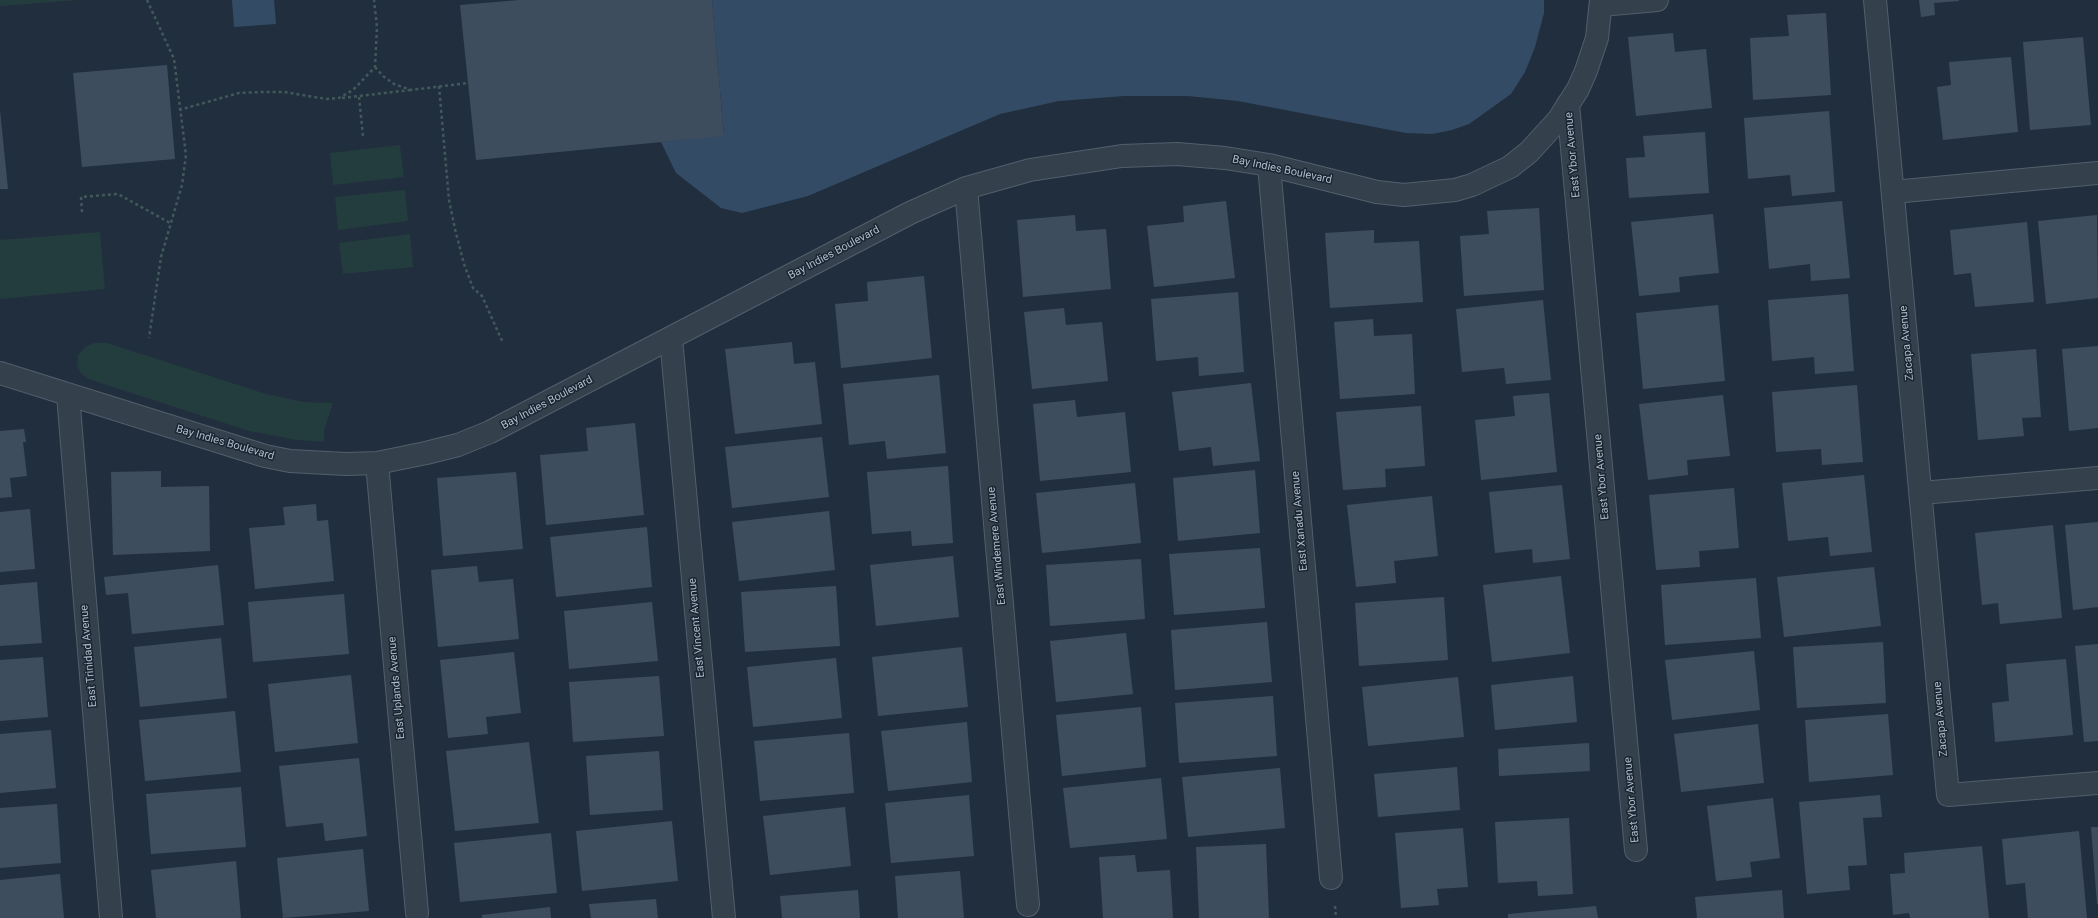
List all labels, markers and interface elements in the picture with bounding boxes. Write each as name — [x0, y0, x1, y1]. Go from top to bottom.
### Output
street label: East Ybor Avenue — [1563, 112, 1583, 198]
street label: Bay Indies Boulevard — [1231, 153, 1333, 187]
street label: Bay Indies Boulevard — [786, 223, 882, 283]
street label: Zacapa Avenue — [1897, 305, 1917, 381]
street label: Bay Indies Boulevard — [499, 373, 595, 433]
street label: Bay Indies Boulevard — [174, 423, 276, 463]
street label: East Ybor Avenue — [1592, 434, 1612, 520]
street label: East Xanadu Avenue — [1289, 471, 1311, 571]
street label: East Windemere Avenue — [985, 486, 1009, 606]
street label: East Vincent Avenue — [686, 578, 708, 678]
street label: East Trinidad Avenue — [78, 604, 100, 708]
street label: East Uplands Avenue — [386, 636, 408, 740]
street label: Zacapa Avenue — [1931, 681, 1951, 757]
street label: East Ybor Avenue — [1622, 757, 1642, 843]

